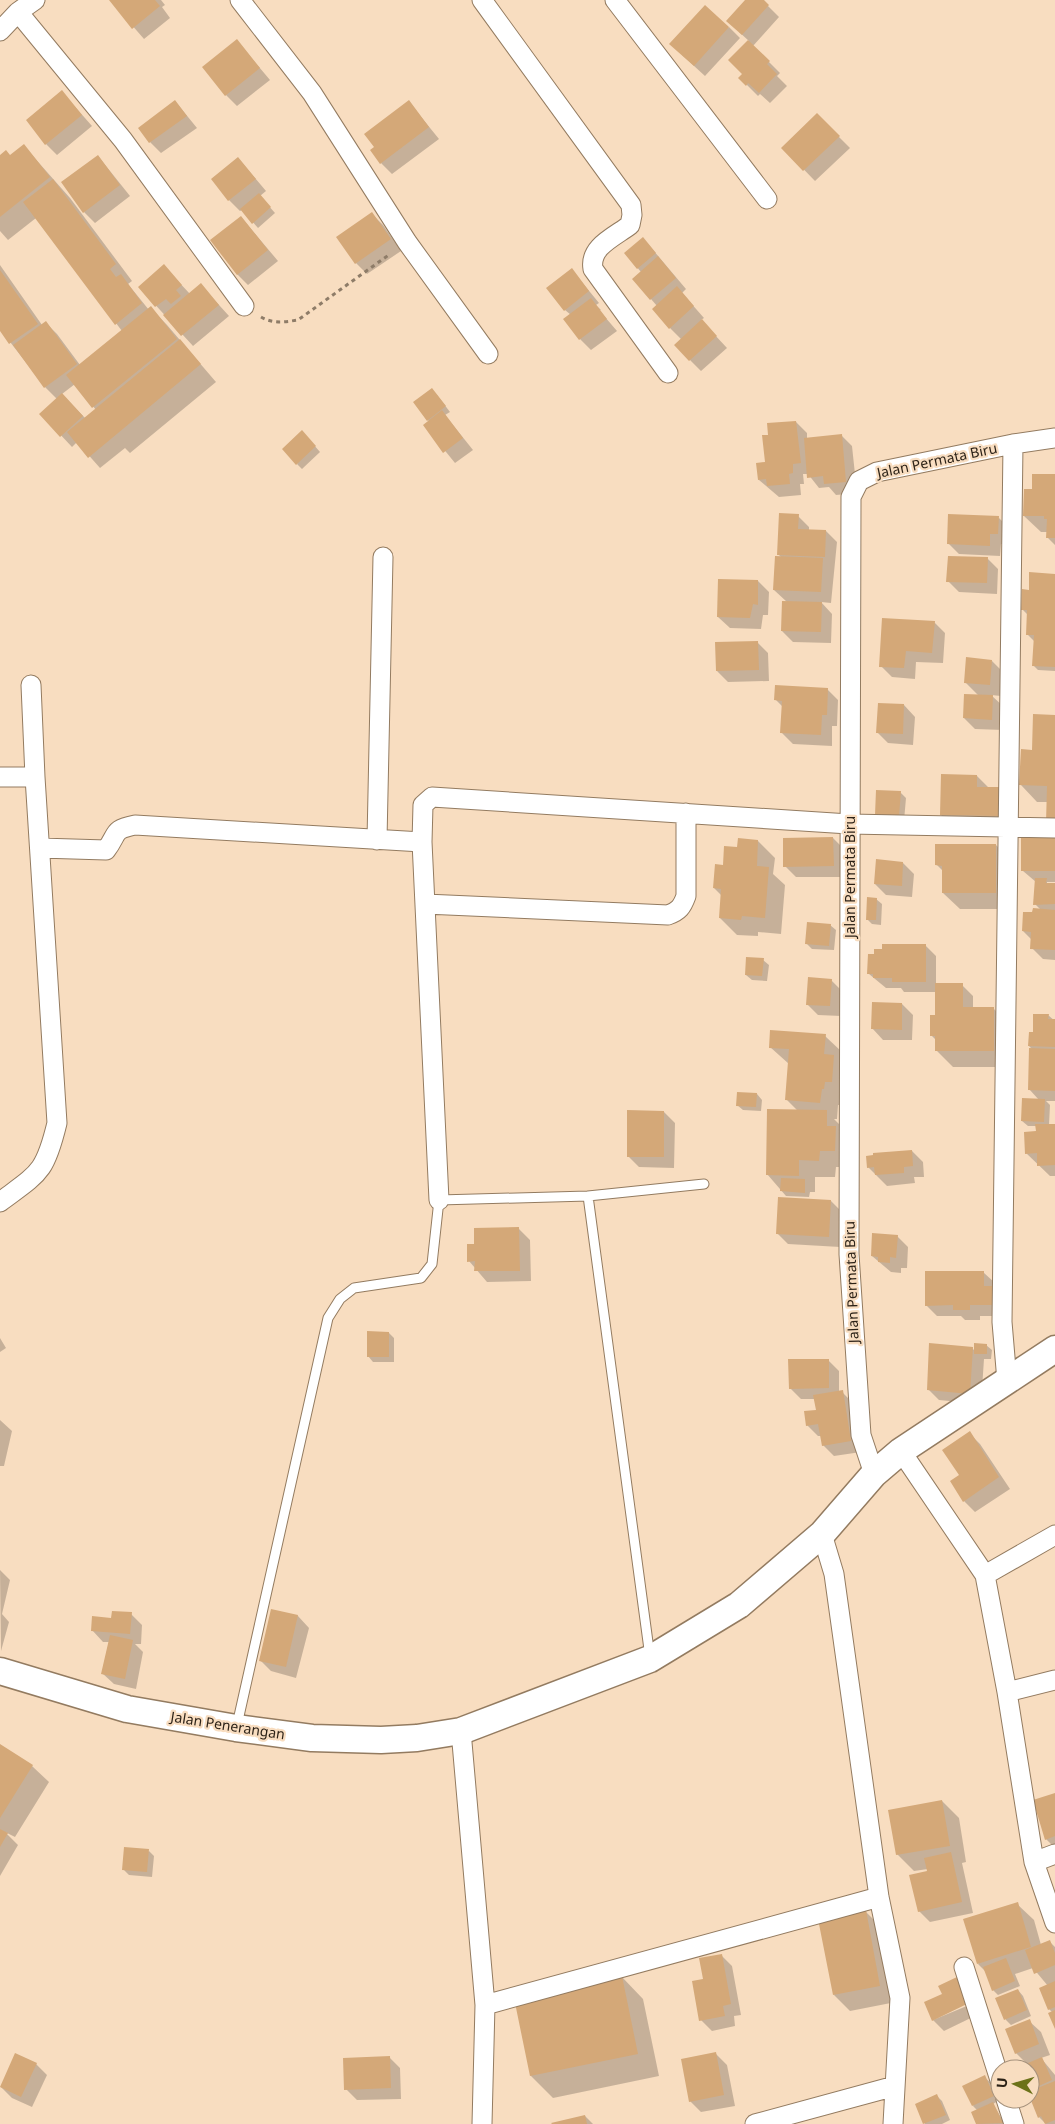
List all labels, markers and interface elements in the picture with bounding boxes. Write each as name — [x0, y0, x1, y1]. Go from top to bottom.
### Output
street label: Jalan Permata Biru — [873, 438, 999, 482]
street label: Jalan Permata Biru — [840, 816, 859, 940]
street label: Jalan Permata Biru — [839, 1221, 863, 1345]
street label: Jalan Penerangan — [168, 1706, 287, 1743]
north arrow — [990, 2059, 1040, 2109]
text: U — [992, 2077, 1011, 2089]

